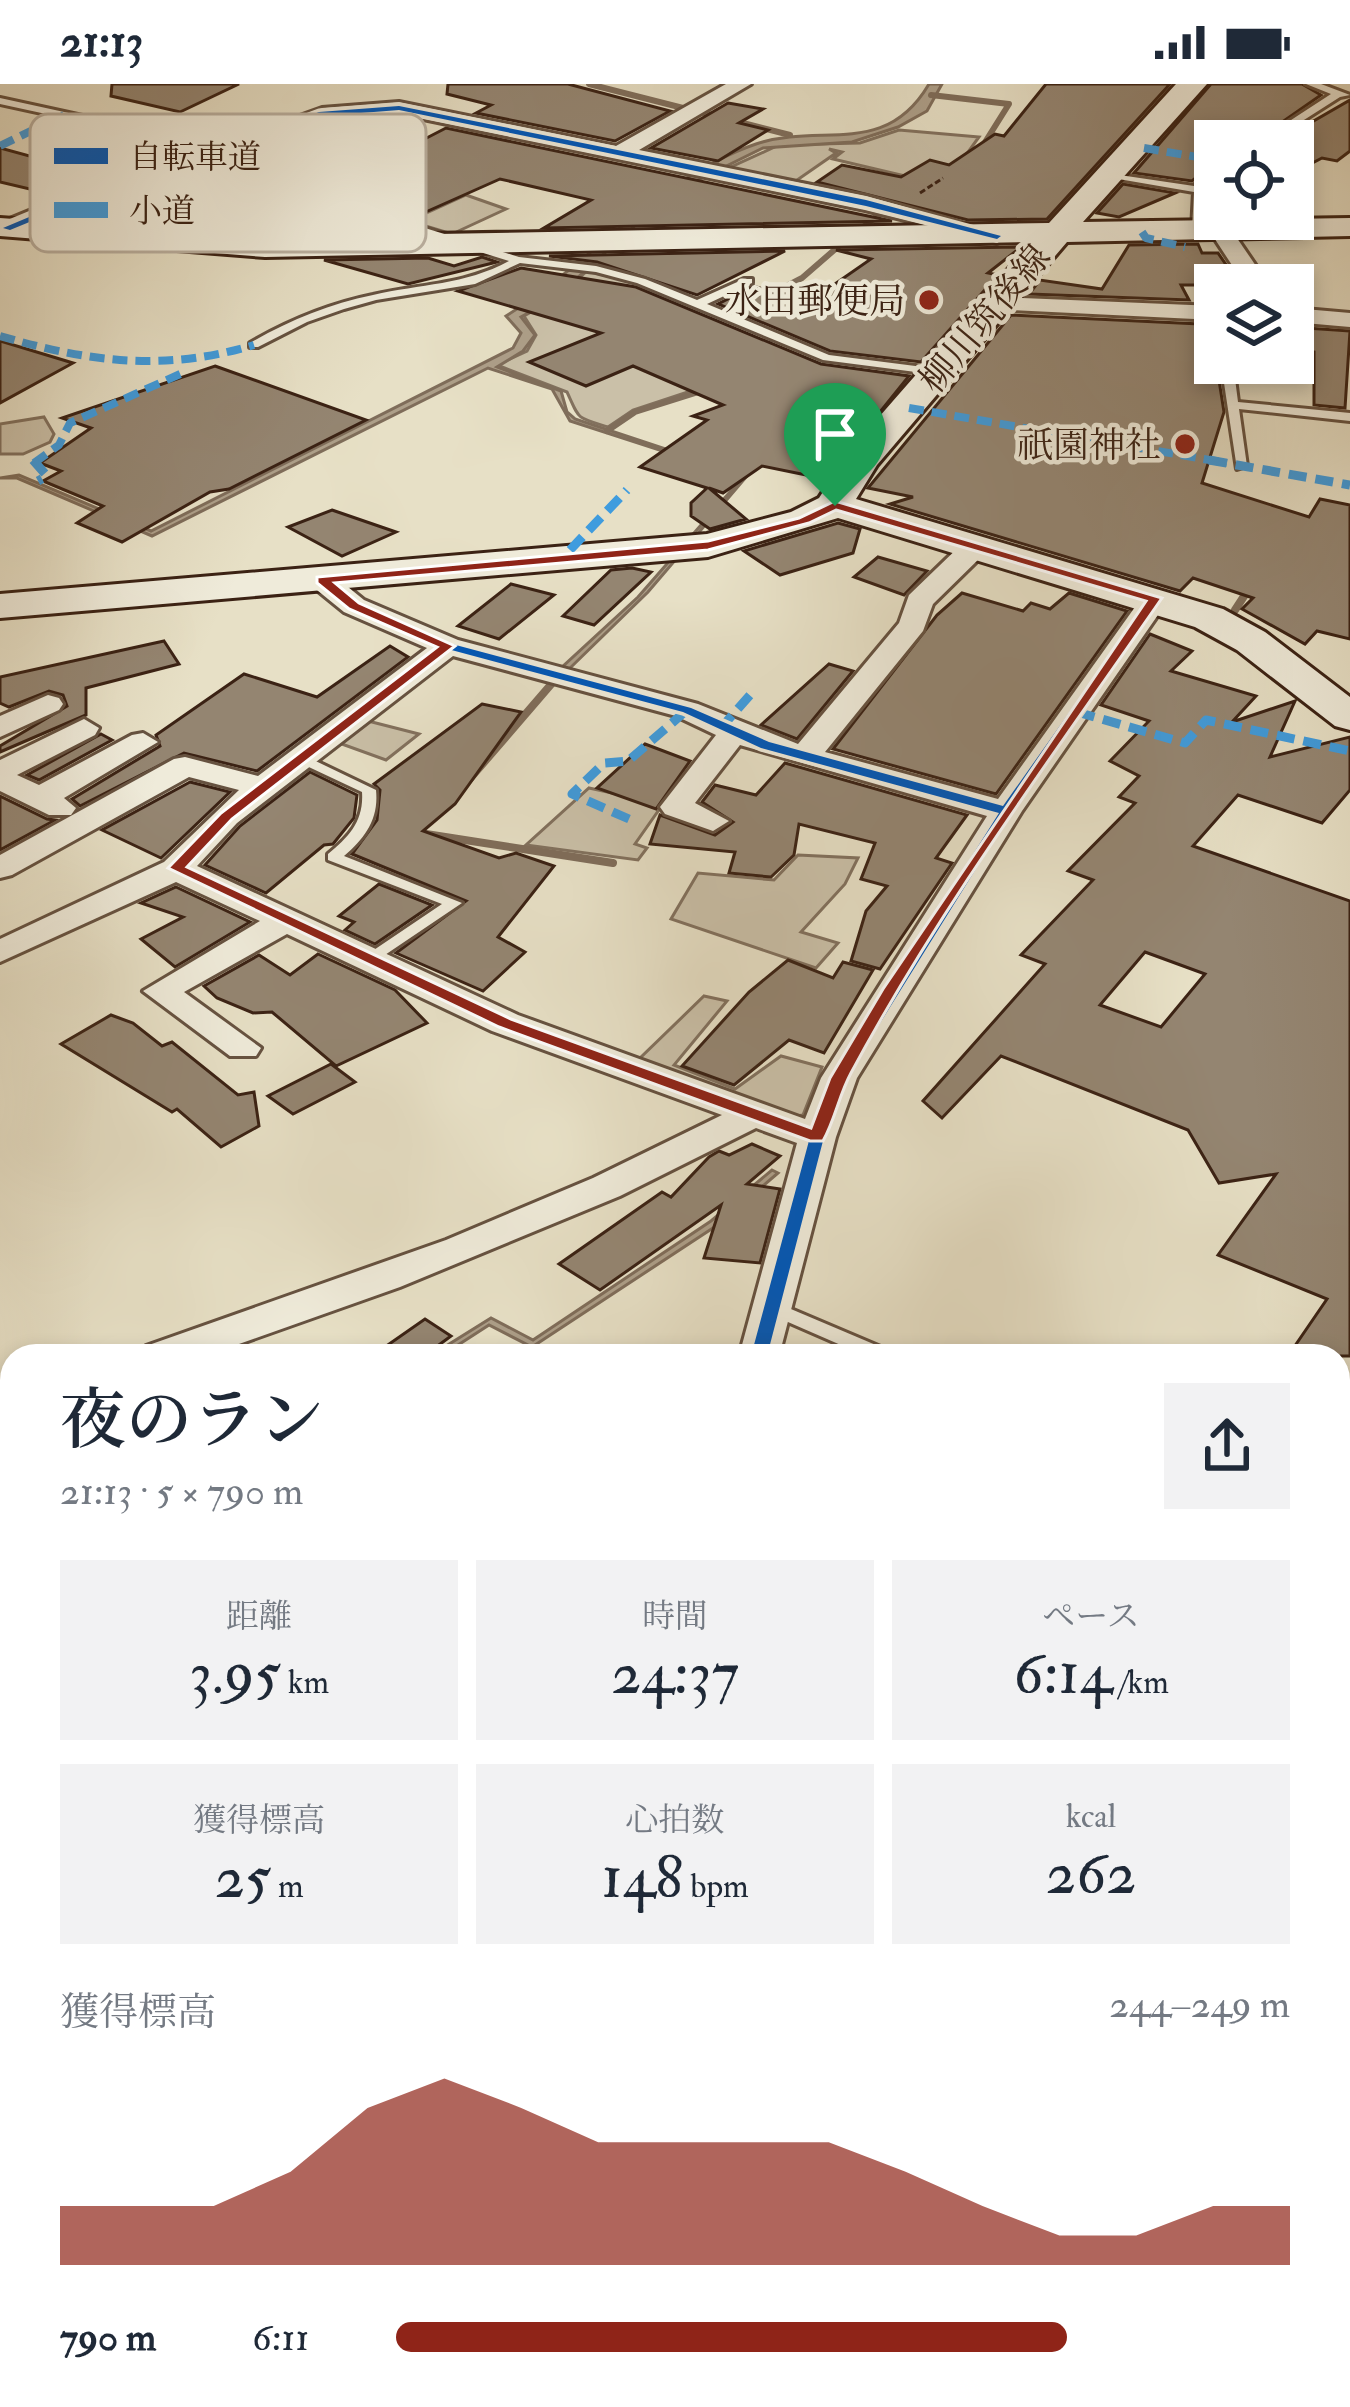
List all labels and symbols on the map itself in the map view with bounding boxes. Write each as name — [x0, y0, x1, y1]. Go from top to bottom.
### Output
legend — [30, 114, 426, 252]
text: 自転車道 — [129, 137, 261, 178]
text: 小道 — [129, 191, 195, 232]
street label: 柳川筑後線 — [910, 236, 1060, 402]
place label: 水田郵便局 — [725, 279, 905, 324]
marker: 水田郵便局 — [916, 287, 942, 313]
pin — [784, 383, 886, 506]
place label: 祇園神社 — [1017, 423, 1161, 468]
marker: 祇園神社 — [1172, 431, 1198, 457]

